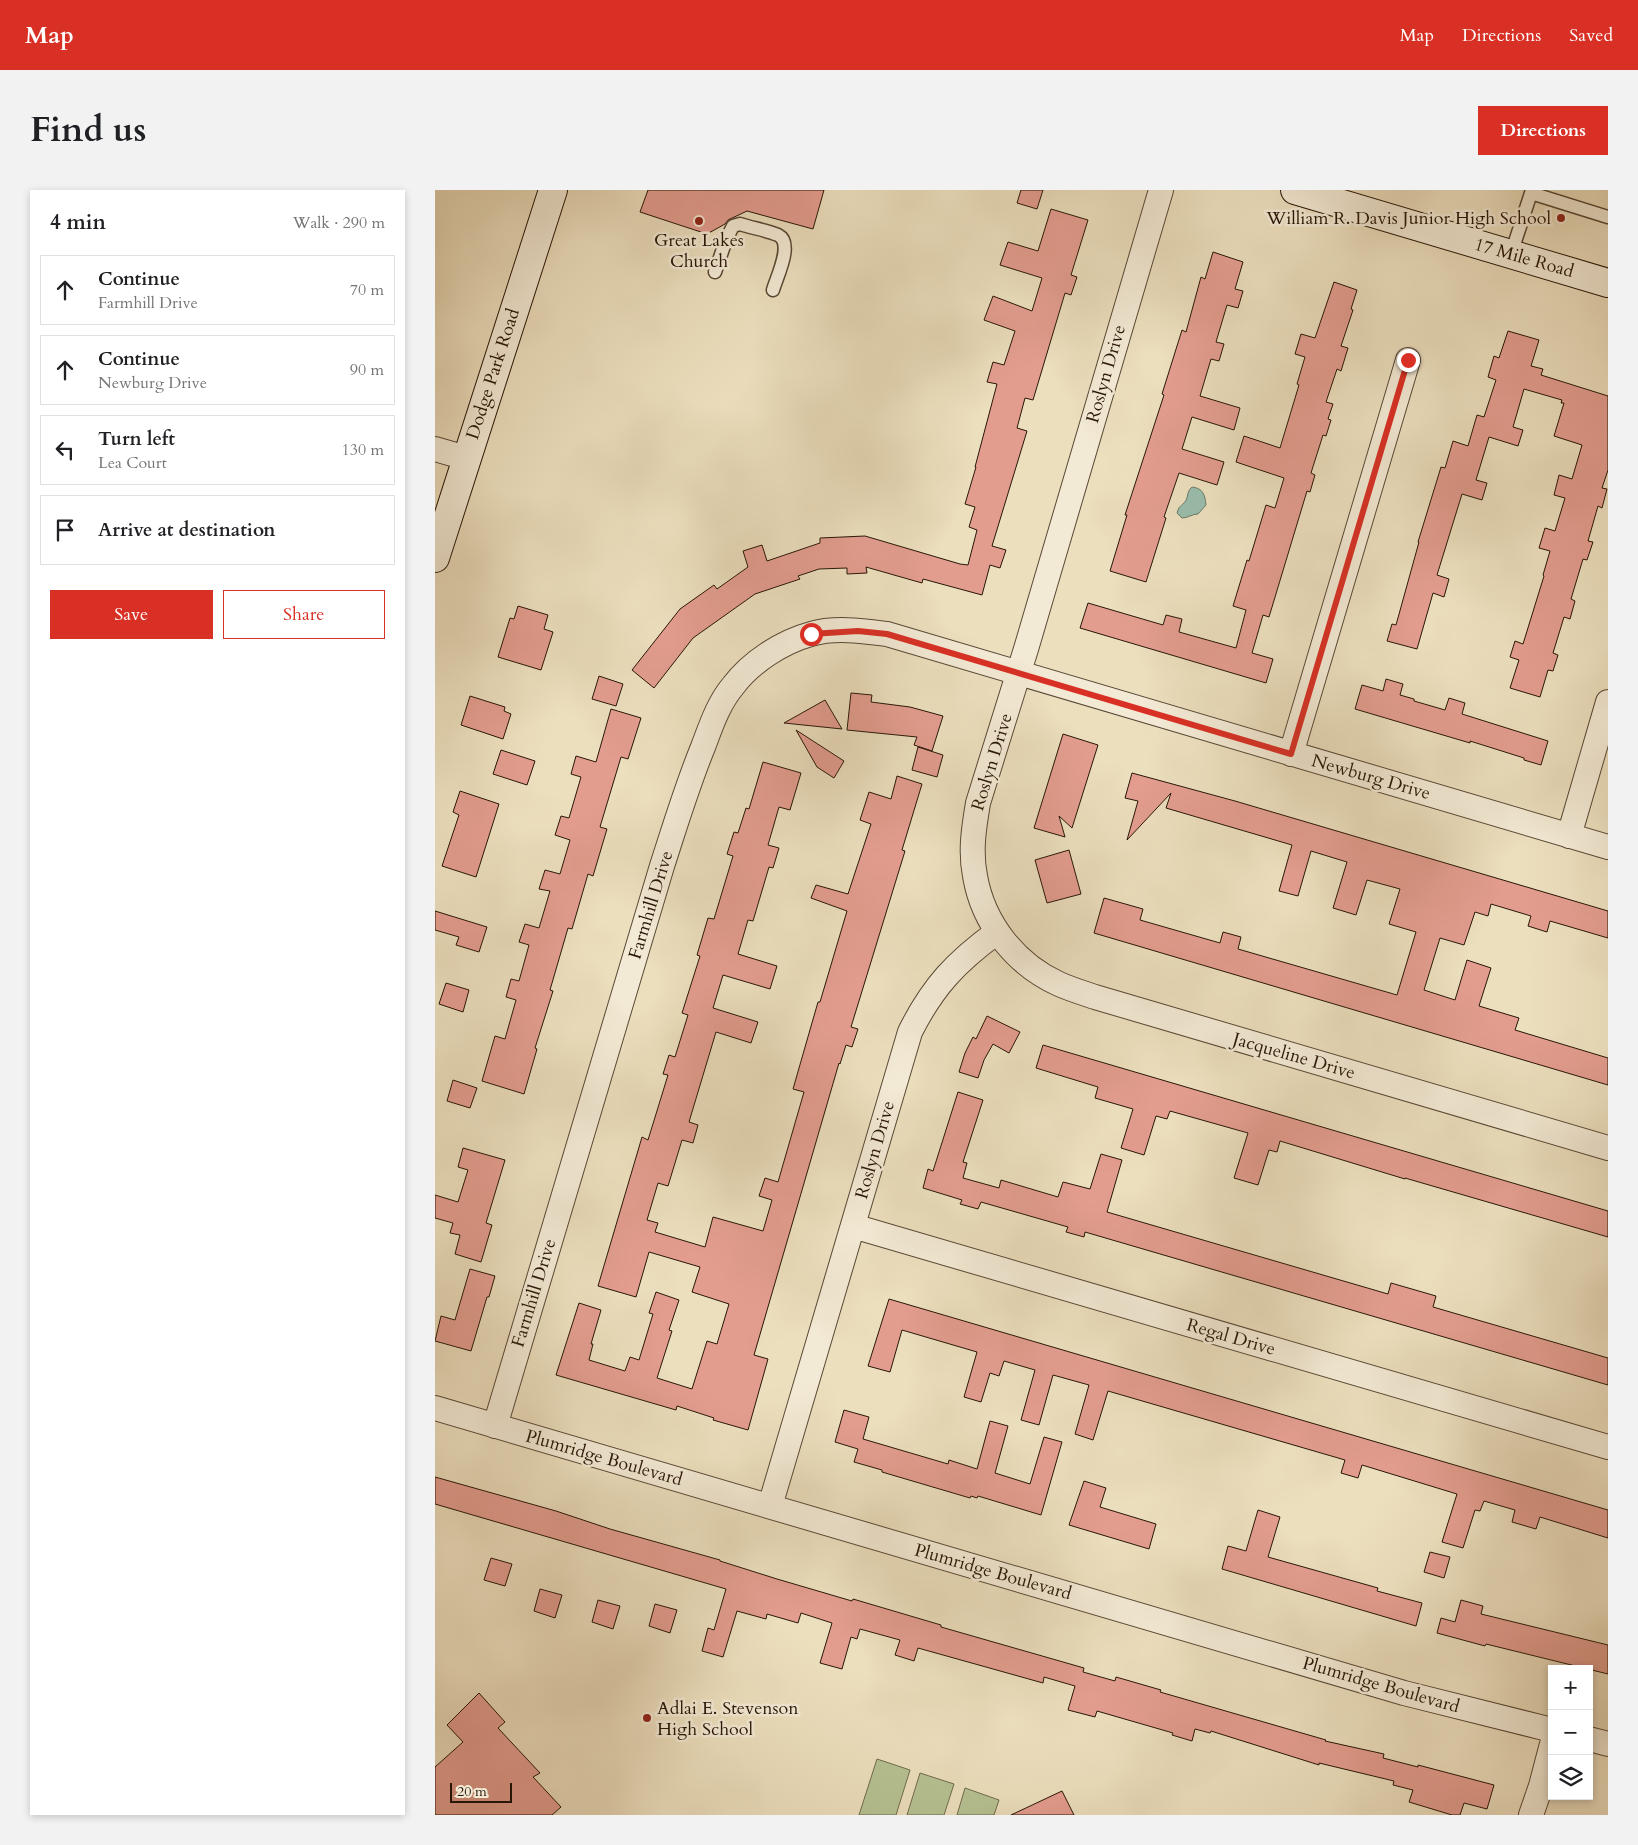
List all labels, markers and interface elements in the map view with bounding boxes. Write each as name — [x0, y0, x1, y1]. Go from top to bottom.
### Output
text: Map — [25, 19, 74, 52]
text: Map — [1400, 23, 1434, 48]
text: Directions — [1462, 23, 1541, 48]
text: Saved — [1569, 23, 1613, 48]
text: Find us — [30, 106, 146, 154]
button: Directions — [1478, 106, 1608, 155]
place label: William R. Davis Junior High School — [1265, 206, 1551, 231]
text: 4 min — [50, 208, 106, 237]
text: Walk · 290 m — [293, 212, 385, 234]
marker: William R. Davis Junior High School — [1555, 212, 1567, 224]
marker: Great Lakes Church — [693, 215, 705, 227]
place label: Great Lakes Church — [654, 228, 744, 274]
street label: 17 Mile Road — [1471, 232, 1577, 284]
text: Continue — [98, 266, 180, 292]
icon: ahead — [51, 276, 79, 304]
text: 70 m — [350, 279, 384, 301]
text: Farmhill Drive — [98, 292, 198, 314]
street label: Dodge Park Road — [460, 305, 526, 443]
street label: Roslyn Drive — [1080, 322, 1132, 426]
text: Continue — [98, 346, 180, 372]
route end — [1397, 349, 1420, 372]
icon: ahead — [51, 356, 79, 384]
text: 90 m — [350, 359, 384, 381]
text: Newburg Drive — [98, 372, 207, 394]
text: Turn left — [98, 426, 175, 452]
icon: left — [51, 436, 79, 464]
text: 130 m — [342, 439, 384, 461]
text: Lea Court — [98, 452, 167, 474]
icon: arrive — [51, 516, 79, 544]
text: Arrive at destination — [98, 517, 275, 543]
button: Save — [50, 590, 213, 639]
button: Share — [223, 590, 385, 639]
route start — [800, 623, 823, 646]
street label: Roslyn Drive — [965, 710, 1019, 814]
street label: Newburg Drive — [1309, 748, 1433, 806]
street label: Farmhill Drive — [623, 848, 679, 962]
street label: Jacqueline Drive — [1227, 1026, 1358, 1085]
street label: Roslyn Drive — [849, 1098, 901, 1202]
street label: Farmhill Drive — [506, 1236, 562, 1350]
street label: Regal Drive — [1184, 1312, 1278, 1362]
street label: Plumridge Boulevard — [523, 1424, 686, 1492]
street label: Plumridge Boulevard — [912, 1538, 1075, 1606]
street label: Plumridge Boulevard — [1300, 1651, 1463, 1719]
map controls — [1548, 1665, 1593, 1800]
button: + — [1548, 1665, 1593, 1710]
place label: Adlai E. Stevenson High School — [657, 1696, 799, 1742]
button: − — [1548, 1710, 1593, 1755]
marker: Adlai E. Stevenson High School — [641, 1712, 653, 1724]
button: layers — [1548, 1755, 1593, 1800]
scale bar — [450, 1780, 513, 1803]
text: 20 m — [457, 1782, 487, 1801]

